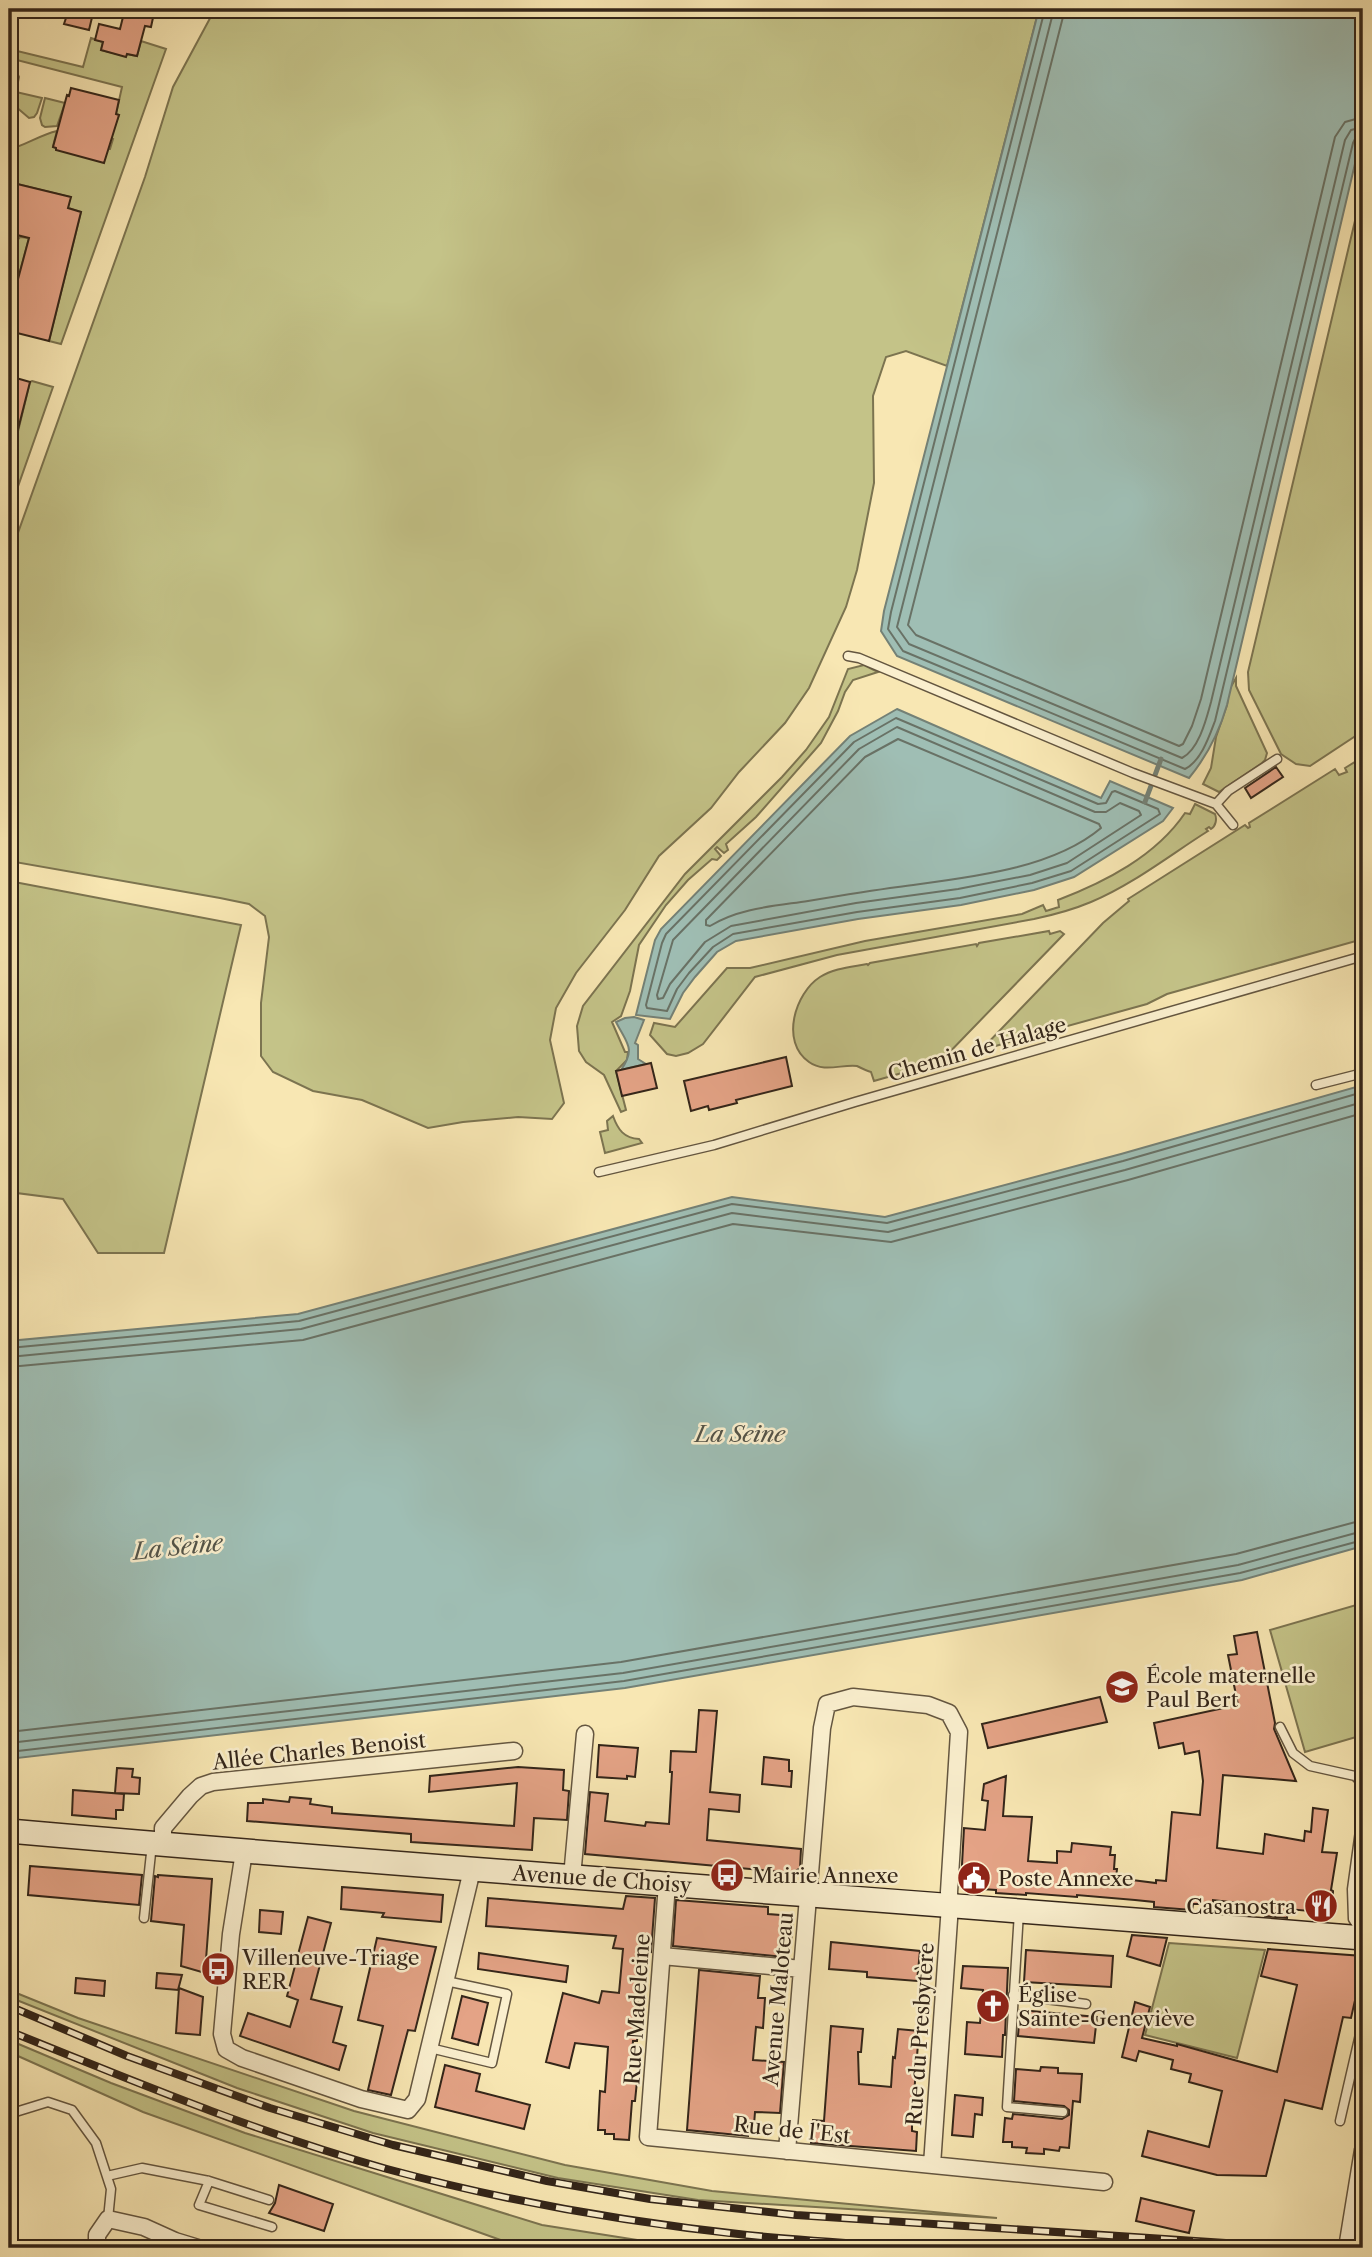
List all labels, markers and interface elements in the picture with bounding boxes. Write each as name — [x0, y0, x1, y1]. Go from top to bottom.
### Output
street label: Chemin de Halage — [885, 1012, 1069, 1086]
water label: La Seine — [693, 1420, 786, 1448]
water label: La Seine — [130, 1528, 225, 1566]
place label: École maternelle Paul Bert — [1146, 1663, 1316, 1712]
school or university icon: École maternelle Paul Bert — [1103, 1668, 1141, 1706]
street label: Allée Charles Benoist — [210, 1727, 428, 1775]
bus stop icon: Mairie Annexe — [708, 1856, 746, 1894]
public building icon: Poste Annexe — [955, 1859, 993, 1897]
street label: Avenue de Choisy — [510, 1860, 693, 1898]
place label: Mairie Annexe — [752, 1863, 899, 1888]
place label: Poste Annexe — [998, 1866, 1133, 1891]
restaurant icon: Casanostra — [1302, 1887, 1340, 1925]
place label: Casanostra — [1186, 1894, 1297, 1919]
street label: Avenue Maloteau — [758, 1911, 798, 2088]
street label: Rue Madeleine — [619, 1933, 655, 2085]
street label: Rue du Presbytère — [901, 1941, 939, 2127]
place label: Villeneuve-Triage RER — [241, 1945, 419, 1994]
bus stop icon: Villeneuve-Triage RER — [199, 1950, 237, 1988]
place label: Église Sainte-Geneviève — [1018, 1982, 1195, 2031]
church icon: Église Sainte-Geneviève — [974, 1987, 1012, 2025]
street label: Rue de l'Est — [732, 2111, 852, 2149]

